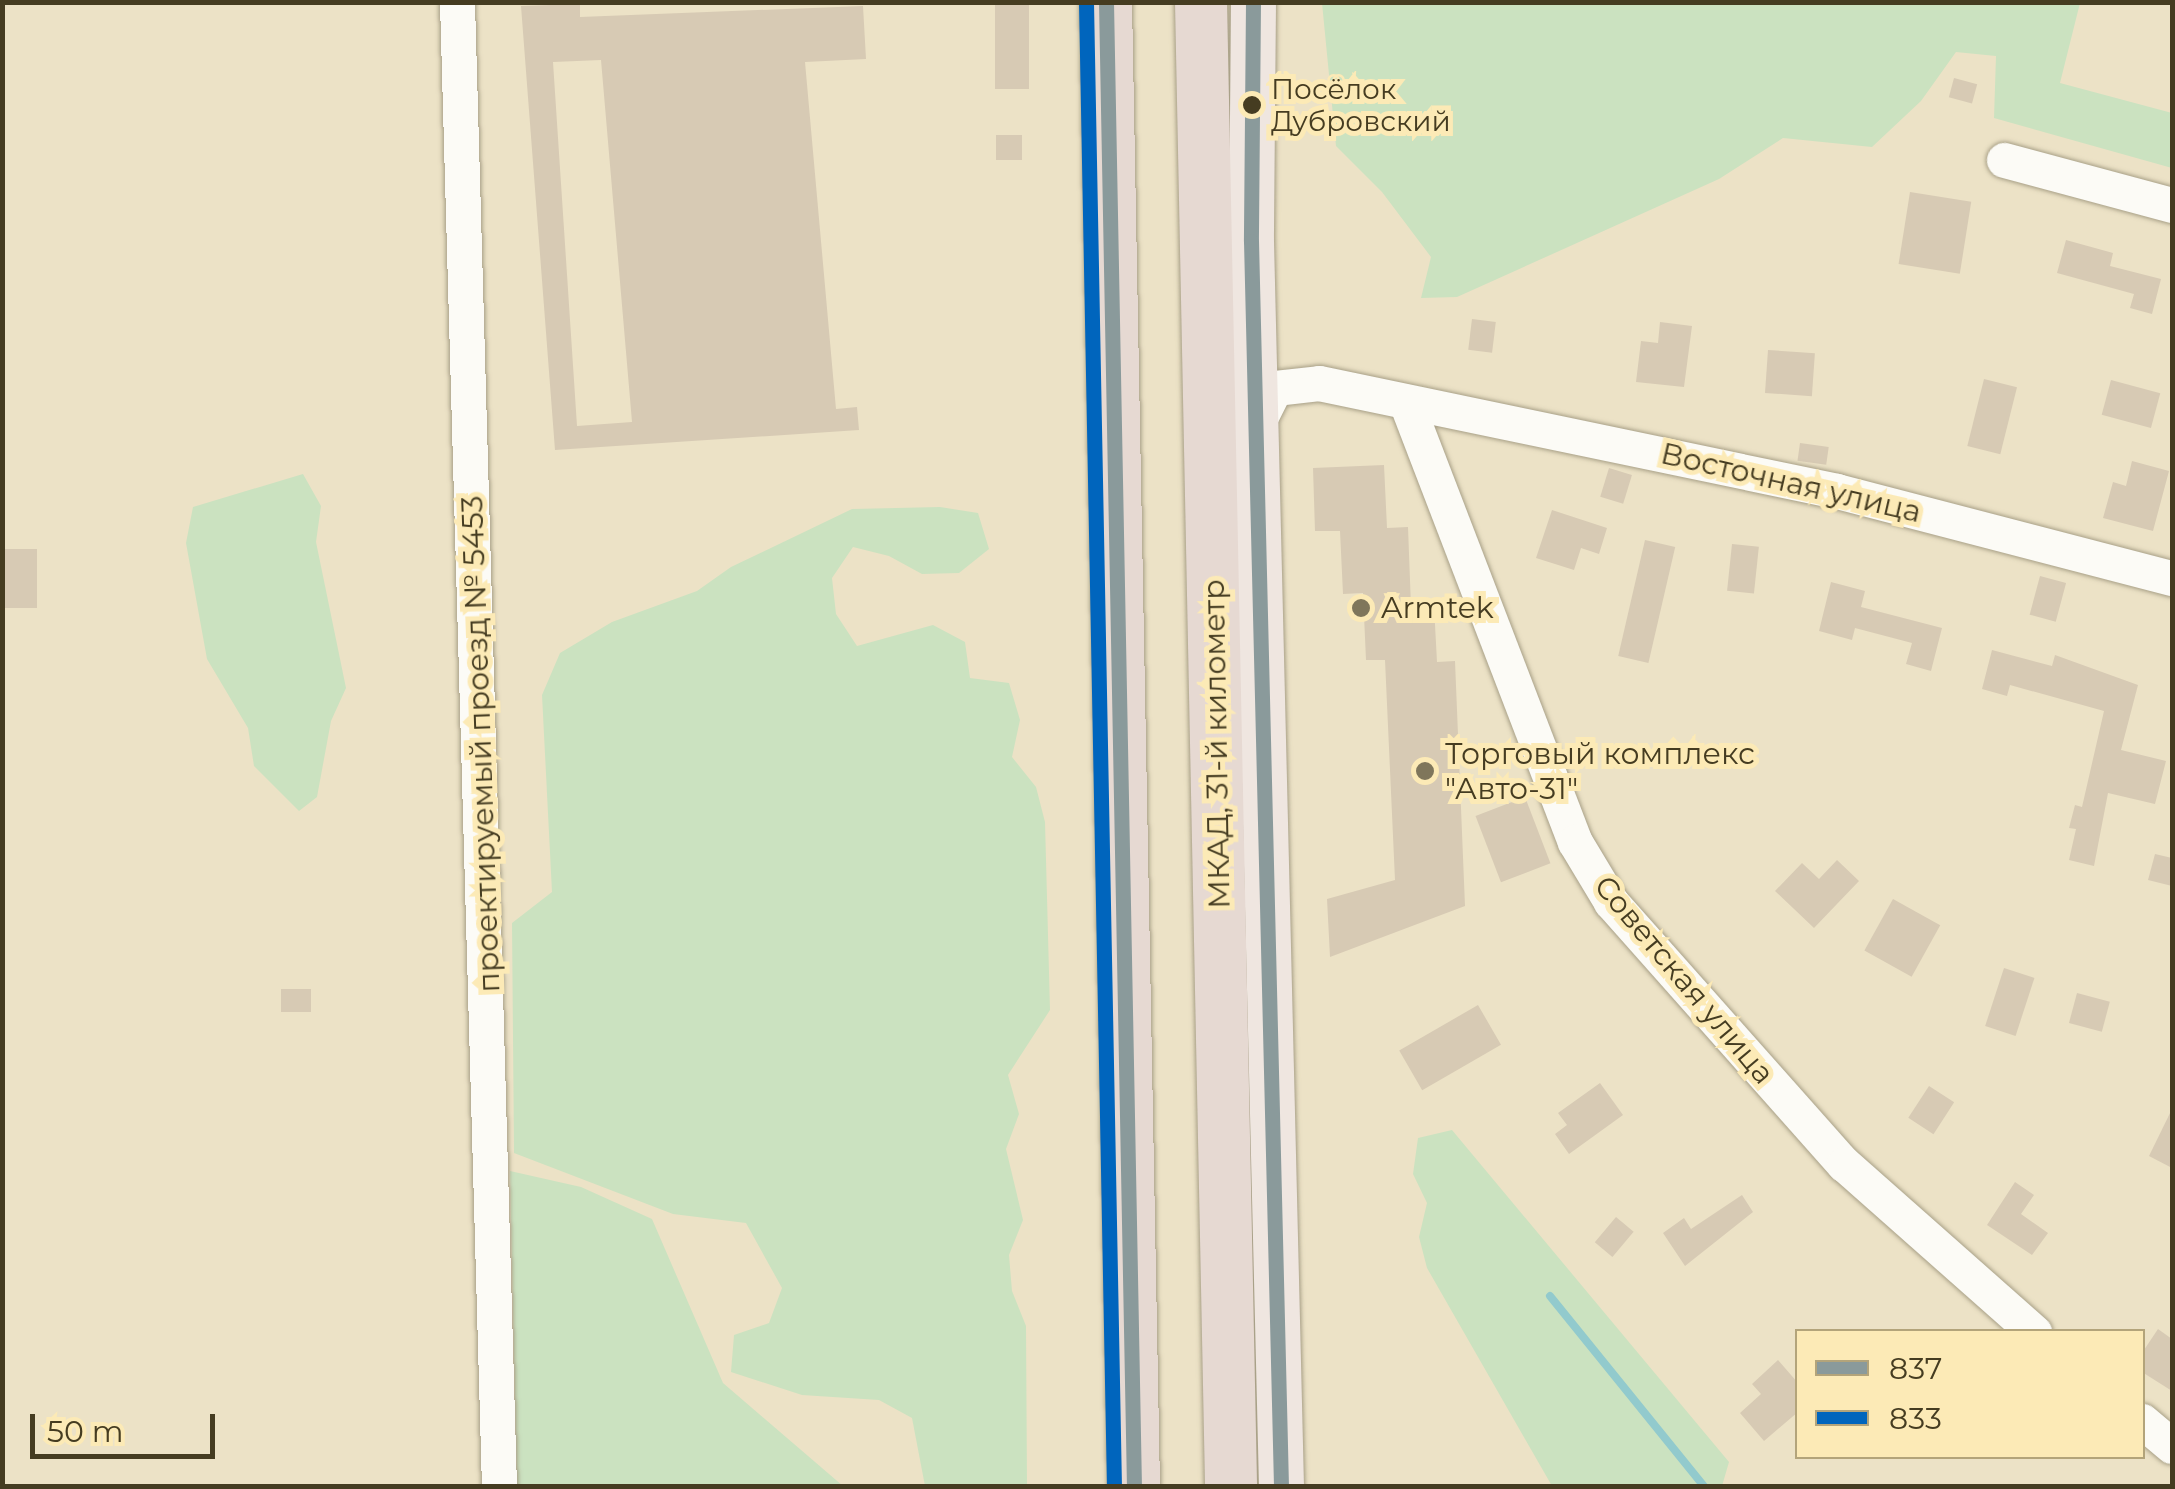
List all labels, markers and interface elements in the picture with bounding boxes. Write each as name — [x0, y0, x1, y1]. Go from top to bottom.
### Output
place label: Посёлок Дубровский — [1271, 72, 1451, 138]
marker: Посёлок Дубровский — [1242, 95, 1262, 115]
street label: Восточная улица — [1657, 436, 1925, 530]
street label: проектируемый проезд № 5453 — [454, 495, 508, 993]
street label: МКАД, 31-й километр — [1196, 579, 1238, 909]
place label: Armtek — [1381, 590, 1494, 626]
marker: Armtek — [1350, 597, 1372, 619]
place label: Торговый комплекс "Авто-31" — [1445, 736, 1755, 806]
marker: Торговый комплекс "Авто-31" — [1414, 760, 1436, 782]
street label: Советская улица — [1586, 869, 1782, 1091]
legend — [1795, 1329, 2145, 1459]
text: 837 — [1889, 1350, 1942, 1387]
scale bar — [35, 1394, 220, 1456]
text: 833 — [1889, 1400, 1942, 1437]
text: 50 m — [47, 1413, 124, 1450]

